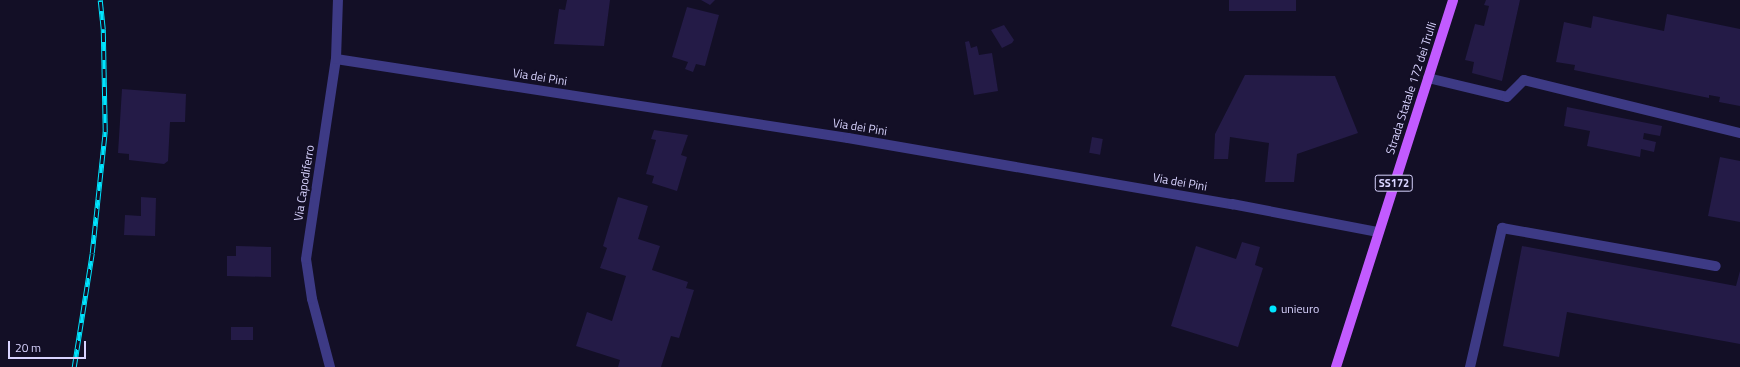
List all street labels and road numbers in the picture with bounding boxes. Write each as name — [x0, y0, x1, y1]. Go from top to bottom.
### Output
street label: Strada Statale 172 dei Trulli — [1383, 20, 1439, 156]
street label: Via dei Pini — [512, 66, 568, 88]
street label: Via dei Pini — [832, 116, 888, 138]
street label: Via Capodiferro — [291, 144, 317, 222]
street label: Via dei Pini — [1152, 170, 1208, 194]
road number: SS172 — [1374, 174, 1414, 192]

